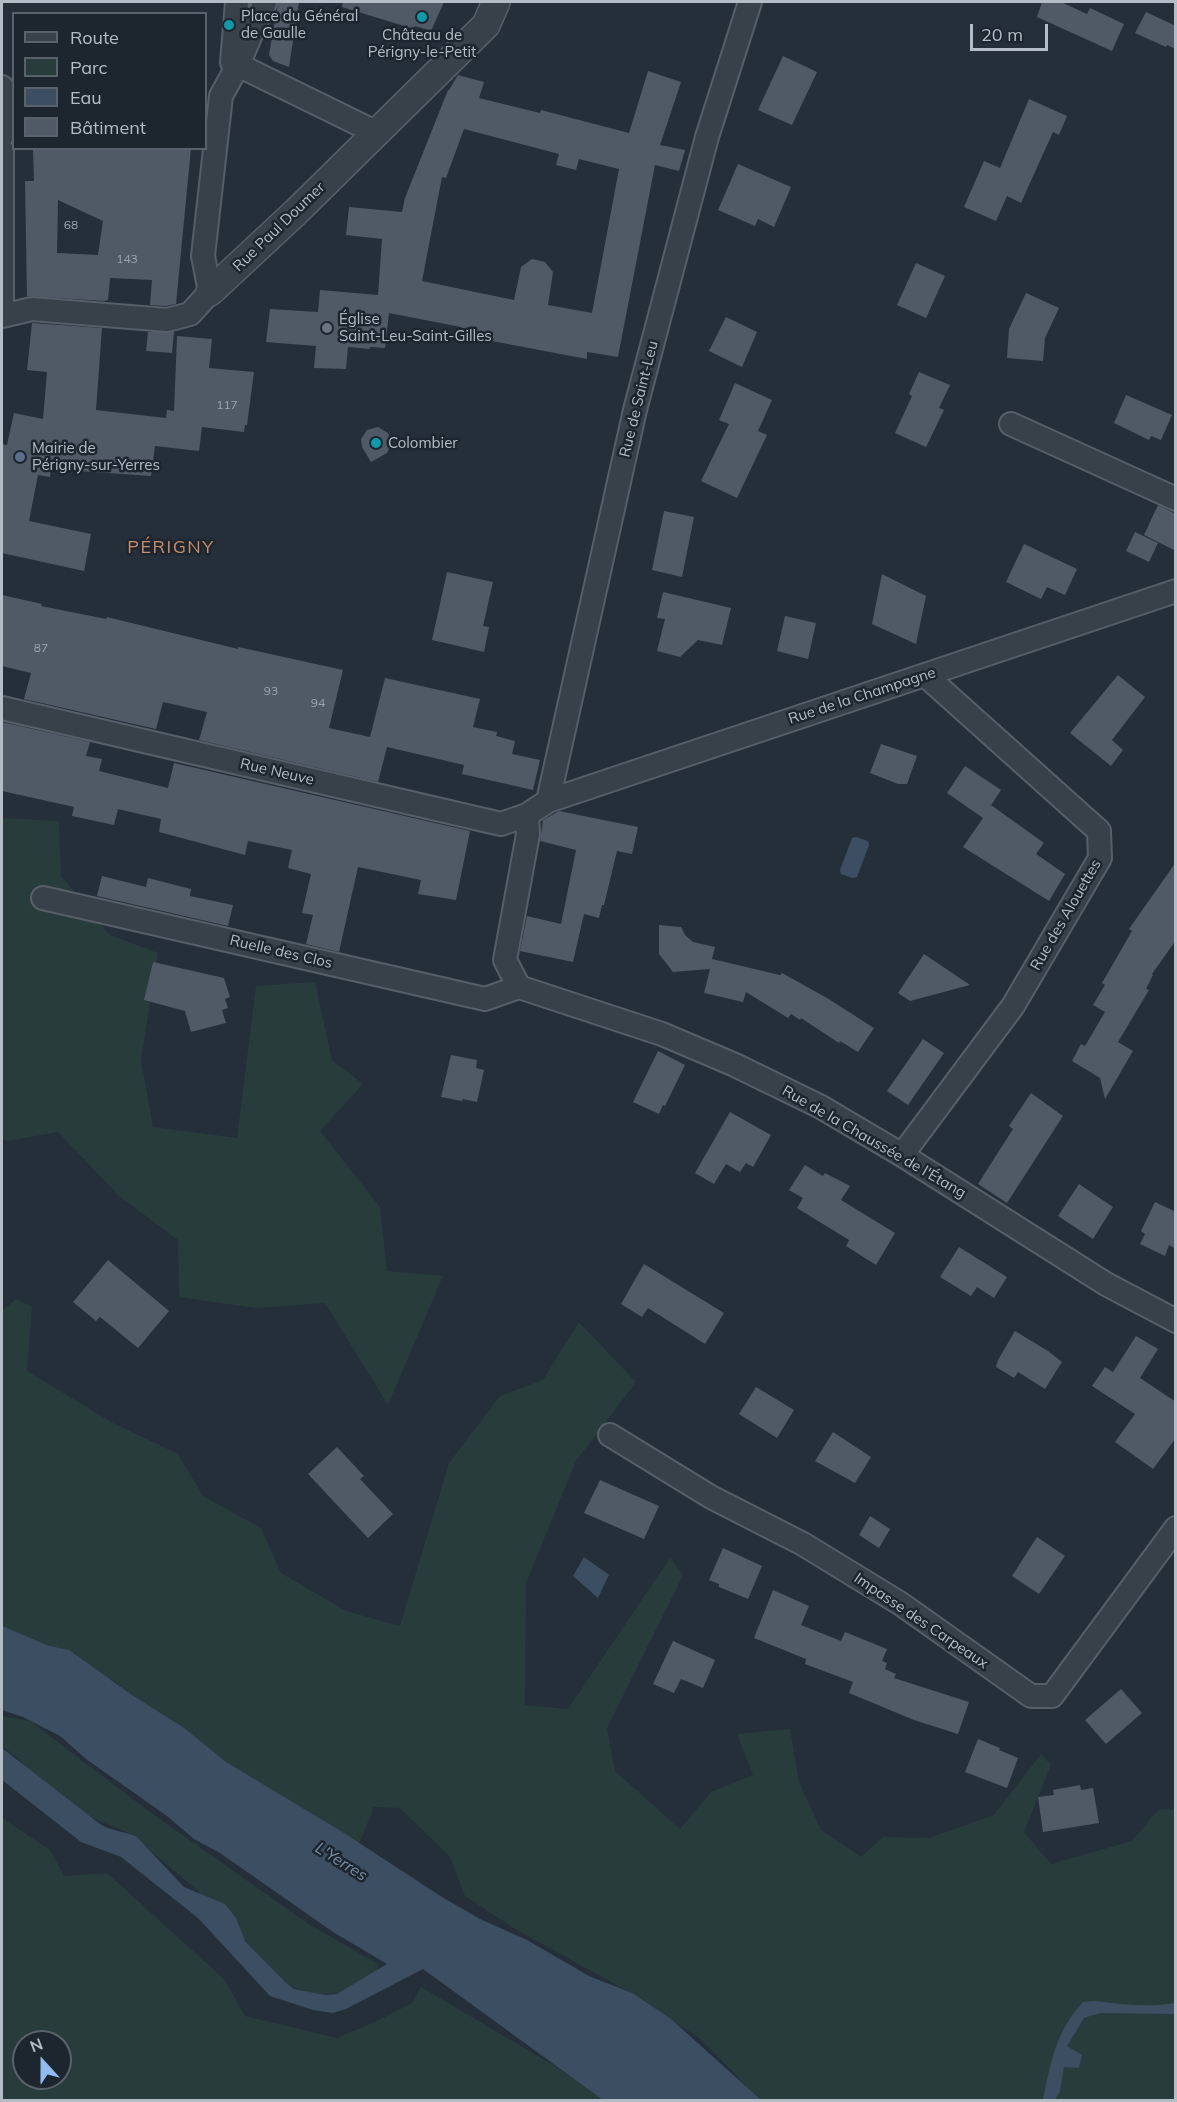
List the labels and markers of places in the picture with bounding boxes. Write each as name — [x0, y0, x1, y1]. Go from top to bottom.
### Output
place label: Place du Général de Gaulle — [241, 7, 358, 42]
marker: Château de Périgny-le-Petit — [415, 10, 429, 24]
marker: Place du Général de Gaulle — [222, 18, 236, 32]
place label: Château de Périgny-le-Petit — [368, 26, 476, 61]
place label: Église Saint-Leu-Saint-Gilles — [339, 310, 492, 345]
marker: Église Saint-Leu-Saint-Gilles — [320, 321, 334, 335]
place label: Colombier — [388, 434, 458, 452]
marker: Colombier — [369, 436, 383, 450]
place label: Mairie de Périgny-sur-Yerres — [32, 439, 160, 474]
marker: Mairie de Périgny-sur-Yerres — [13, 450, 27, 464]

